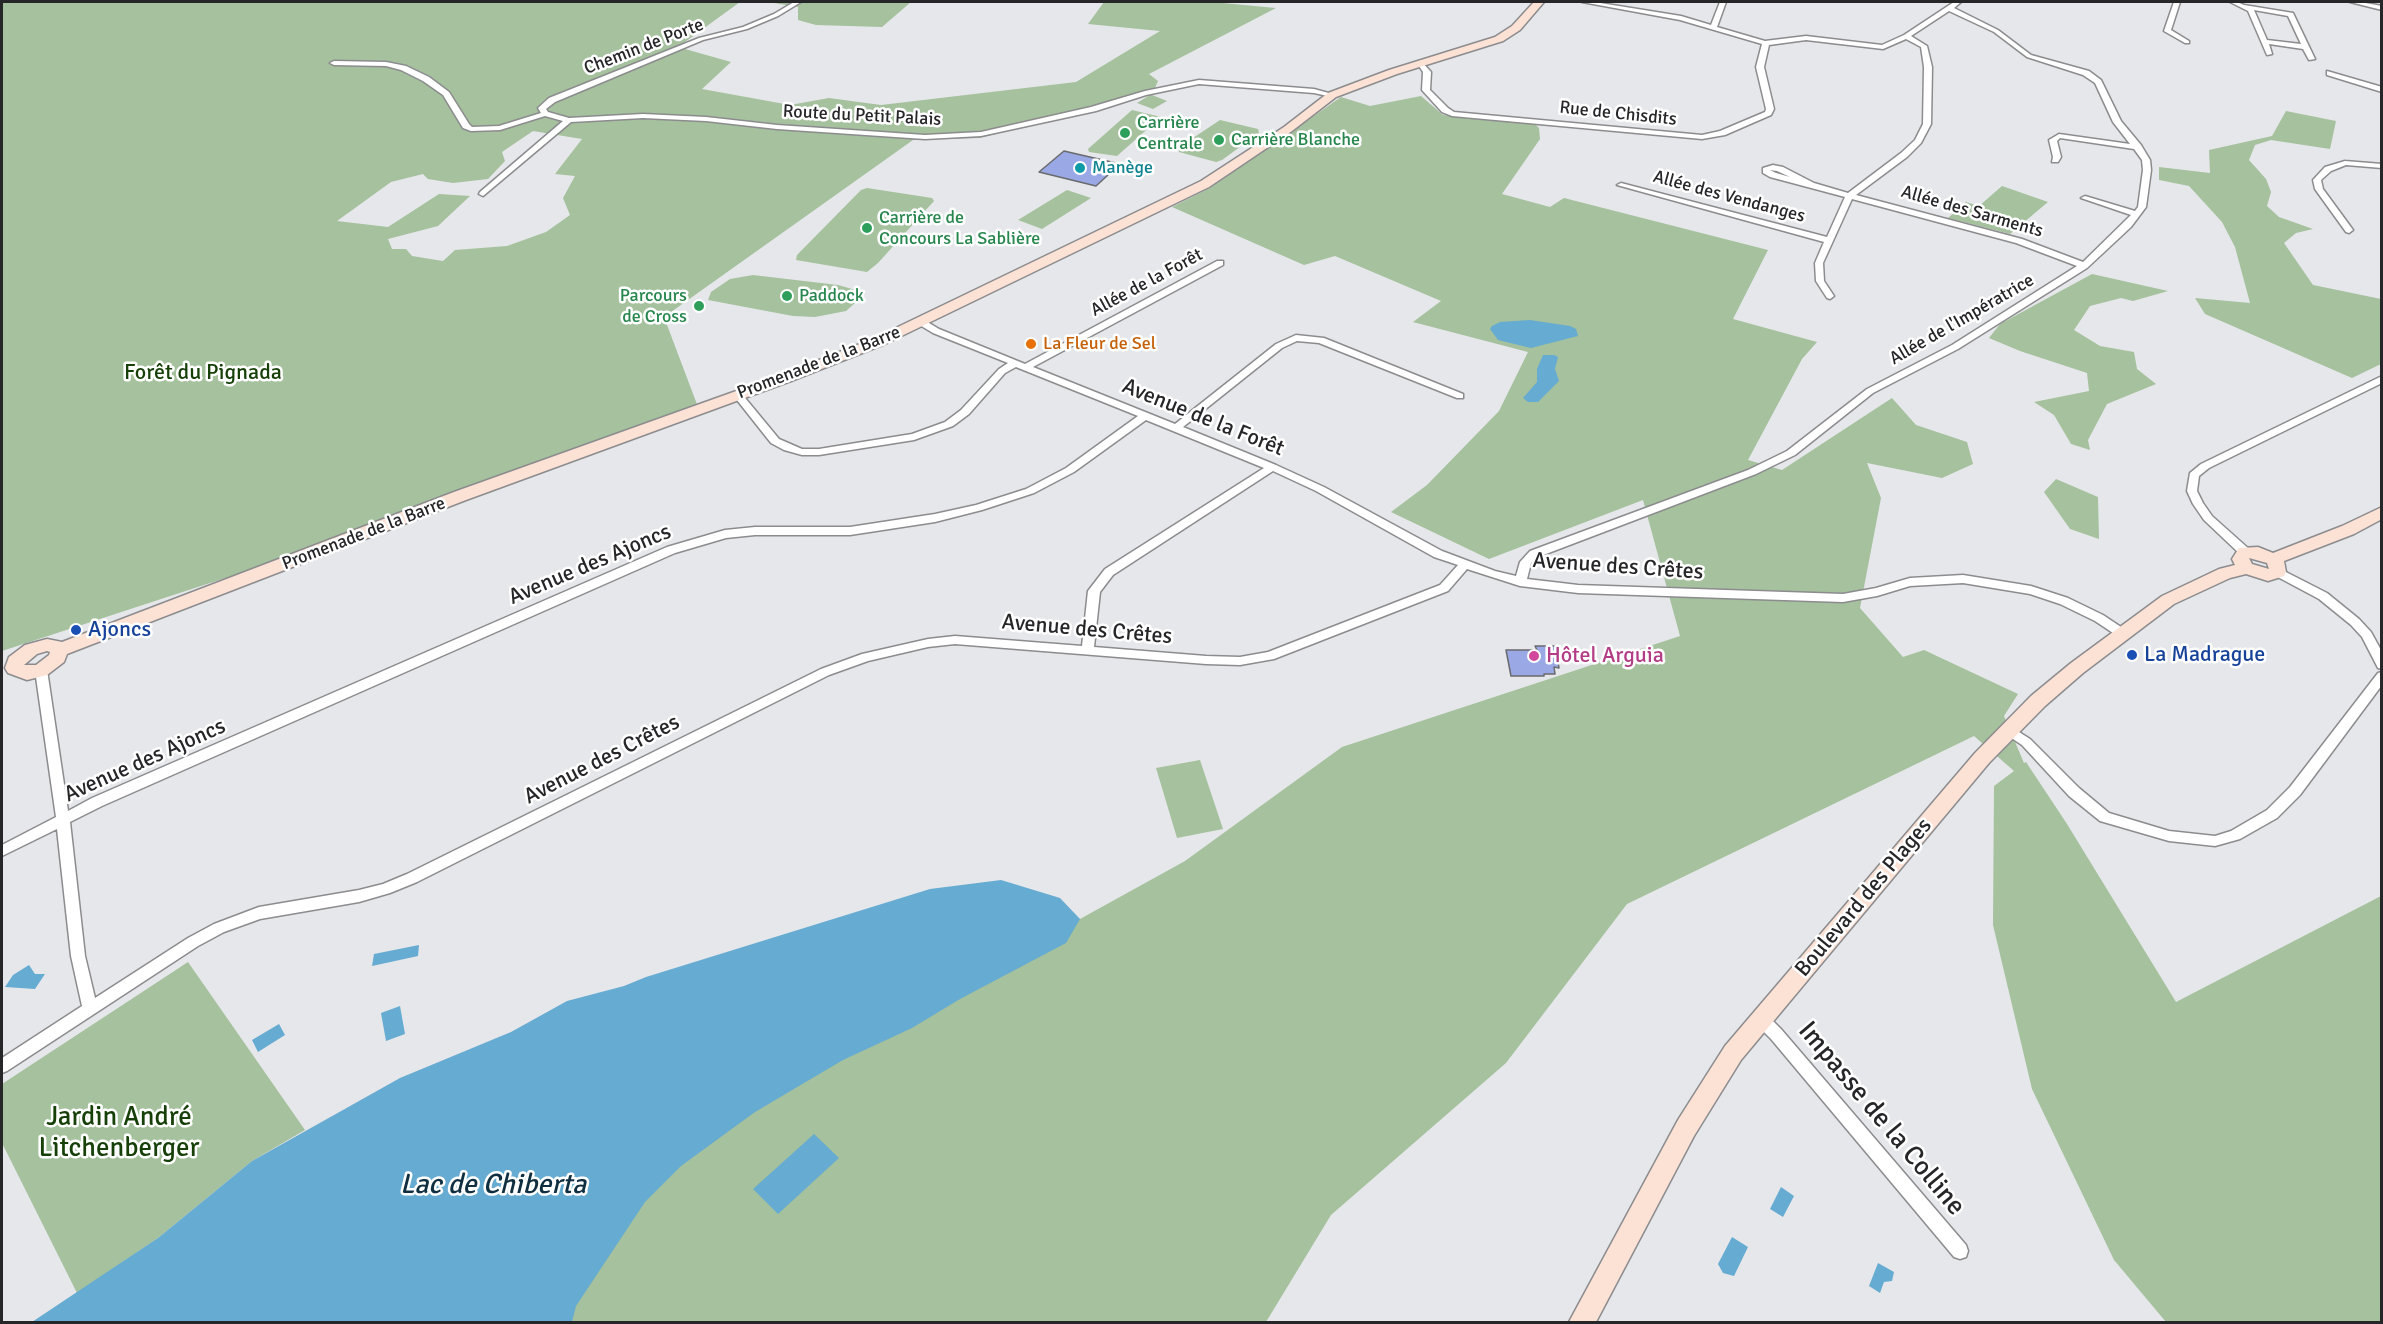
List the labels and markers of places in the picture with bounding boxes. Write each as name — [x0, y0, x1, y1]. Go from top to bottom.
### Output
place label: Carrière Centrale — [1137, 112, 1203, 154]
marker: Carrière Centrale — [1118, 126, 1132, 140]
place label: Carrière Blanche — [1231, 129, 1360, 151]
marker: Carrière Blanche — [1212, 133, 1226, 147]
place label: Manège — [1092, 157, 1153, 179]
marker: Manège — [1073, 161, 1087, 175]
place label: Carrière de Concours La Sablière — [879, 207, 1040, 250]
marker: Carrière de Concours La Sablière — [860, 221, 874, 235]
place label: Parcours de Cross — [620, 285, 687, 328]
place label: Paddock — [799, 285, 864, 307]
marker: Paddock — [780, 289, 794, 303]
marker: Parcours de Cross — [692, 299, 706, 313]
place label: La Fleur de Sel — [1043, 333, 1156, 355]
marker: La Fleur de Sel — [1024, 337, 1038, 351]
place label: Ajoncs — [88, 617, 151, 643]
marker: Ajoncs — [69, 623, 83, 637]
place label: La Madrague — [2144, 642, 2265, 668]
place label: Hôtel Arguia — [1546, 643, 1664, 669]
marker: La Madrague — [2125, 648, 2139, 662]
marker: Hôtel Arguia — [1527, 649, 1541, 663]

